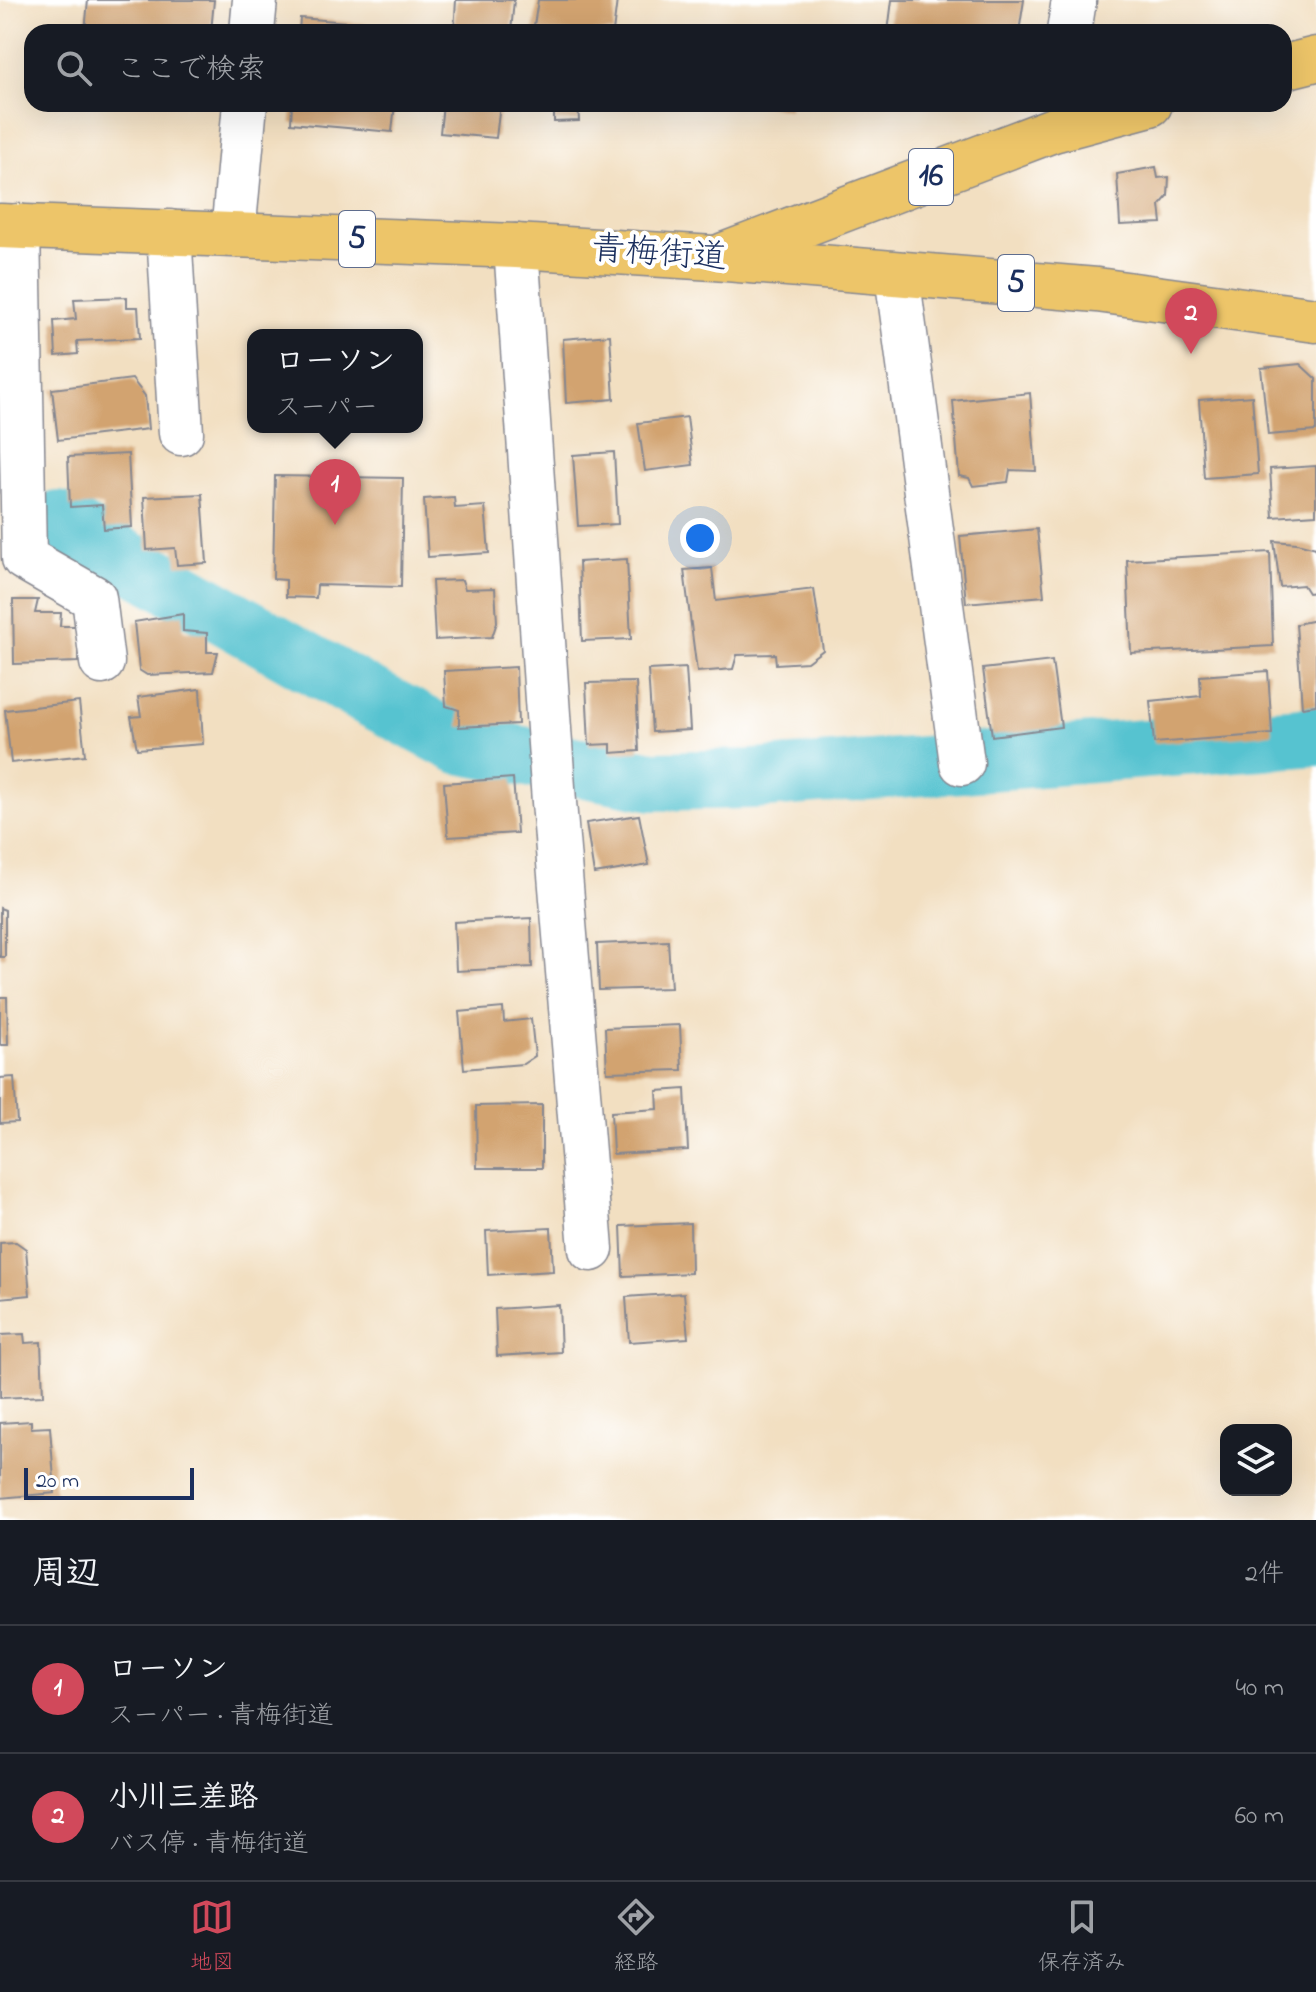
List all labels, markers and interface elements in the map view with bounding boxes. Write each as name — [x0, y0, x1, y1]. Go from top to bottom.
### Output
search box — [24, 24, 1292, 112]
icon: search — [52, 46, 96, 90]
text: ここで検索 — [116, 49, 266, 93]
road number: 16 — [909, 149, 953, 205]
road number: 5 — [339, 211, 375, 267]
street label: 青梅街道 — [589, 225, 729, 285]
road number: 5 — [998, 255, 1034, 311]
pin: 2 — [1165, 288, 1217, 354]
popup — [247, 329, 423, 433]
text: ローソン — [275, 341, 395, 385]
text: スーパー — [275, 390, 378, 428]
pin: 1 — [309, 459, 361, 525]
your location — [680, 518, 720, 558]
map controls — [1220, 1424, 1292, 1496]
button: layers — [1220, 1424, 1292, 1496]
scale bar — [24, 1464, 194, 1500]
text: 20 m — [36, 1466, 79, 1498]
text: 周辺 — [32, 1550, 100, 1600]
text: 2件 — [1245, 1556, 1284, 1594]
text: ローソン — [108, 1649, 228, 1693]
text: 1 — [54, 1670, 62, 1708]
text: 40 m — [1235, 1670, 1284, 1708]
text: スーパー · 青梅街道 — [108, 1698, 334, 1736]
text: 小川三差路 — [108, 1777, 258, 1821]
text: 2 — [52, 1798, 64, 1836]
text: 60 m — [1235, 1798, 1284, 1836]
text: バス停 · 青梅街道 — [108, 1826, 309, 1864]
tab: 地図 — [190, 1895, 234, 1980]
tab: 経路 — [614, 1895, 658, 1980]
tab: 保存済み — [1038, 1895, 1126, 1980]

